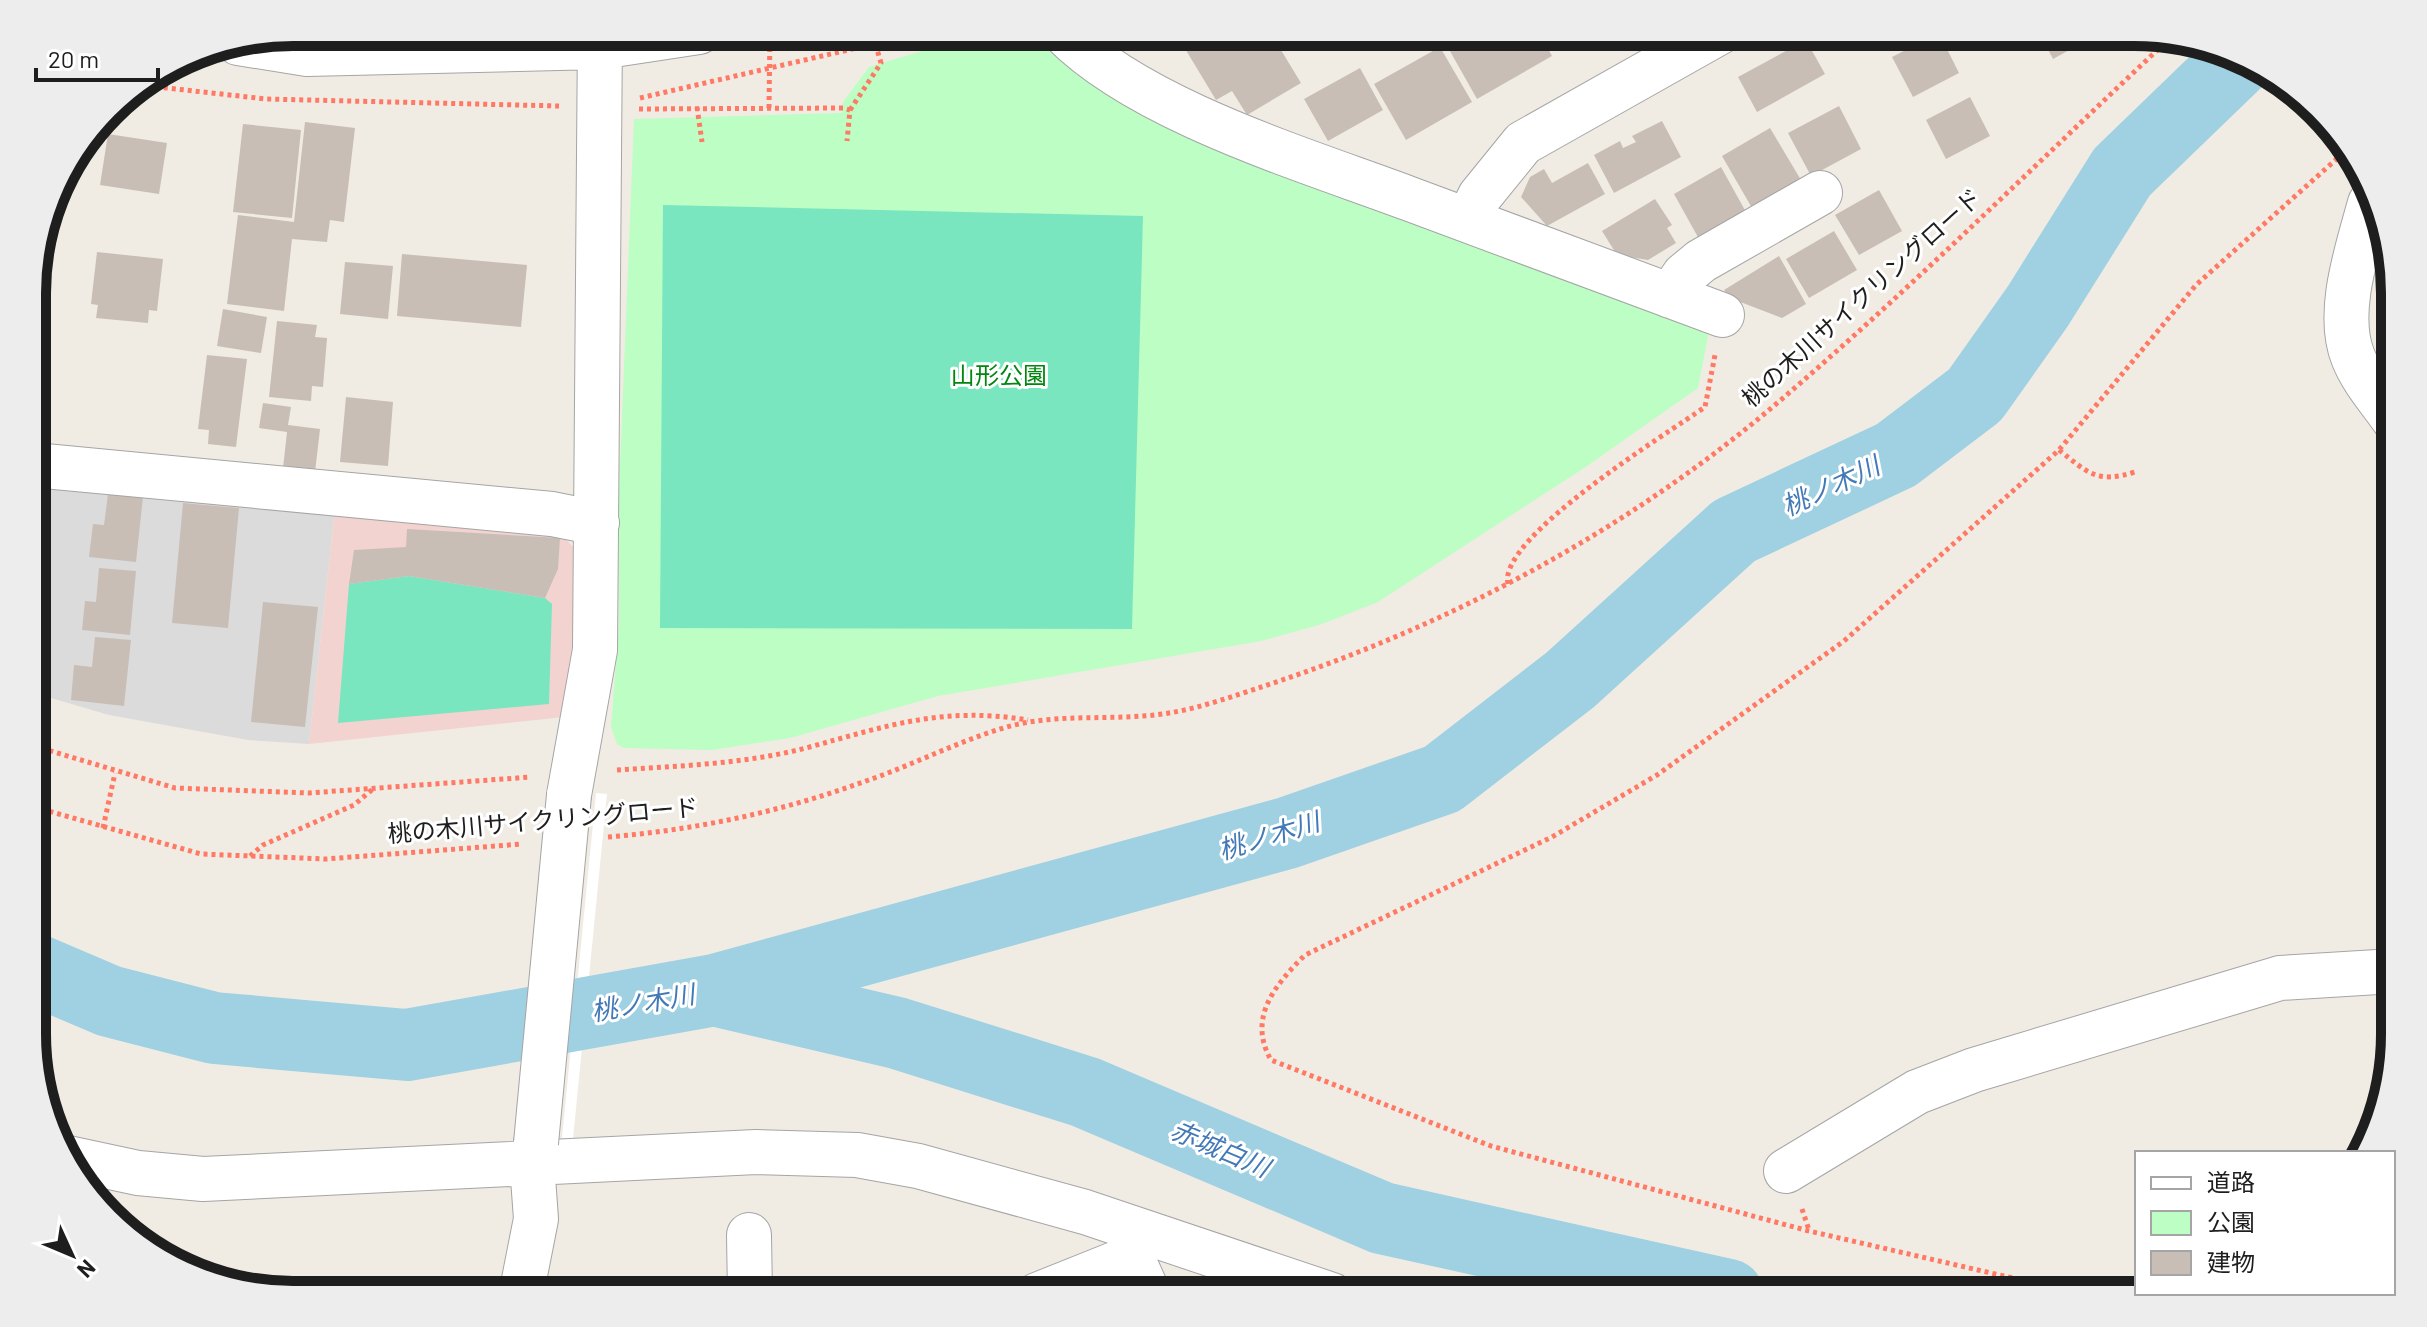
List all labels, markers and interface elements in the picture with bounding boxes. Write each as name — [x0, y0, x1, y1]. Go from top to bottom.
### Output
scale bar — [36, 32, 158, 82]
text: 20 m — [48, 44, 99, 73]
street label: 桃の木川サイクリングロード — [1736, 182, 1986, 412]
park label: 山形公園 — [951, 360, 1047, 389]
water label: 桃ノ木川 — [1777, 447, 1887, 521]
street label: 桃の木川サイクリングロード — [386, 791, 699, 848]
water label: 桃ノ木川 — [1214, 804, 1326, 865]
water label: 桃ノ木川 — [589, 977, 700, 1026]
water label: 赤城白川 — [1167, 1113, 1277, 1183]
legend — [2135, 1151, 2395, 1295]
text: 道路 — [2207, 1167, 2255, 1196]
text: 公園 — [2207, 1207, 2255, 1236]
north arrow — [32, 1215, 112, 1295]
text: 建物 — [2207, 1247, 2255, 1276]
text: N — [73, 1255, 102, 1284]

